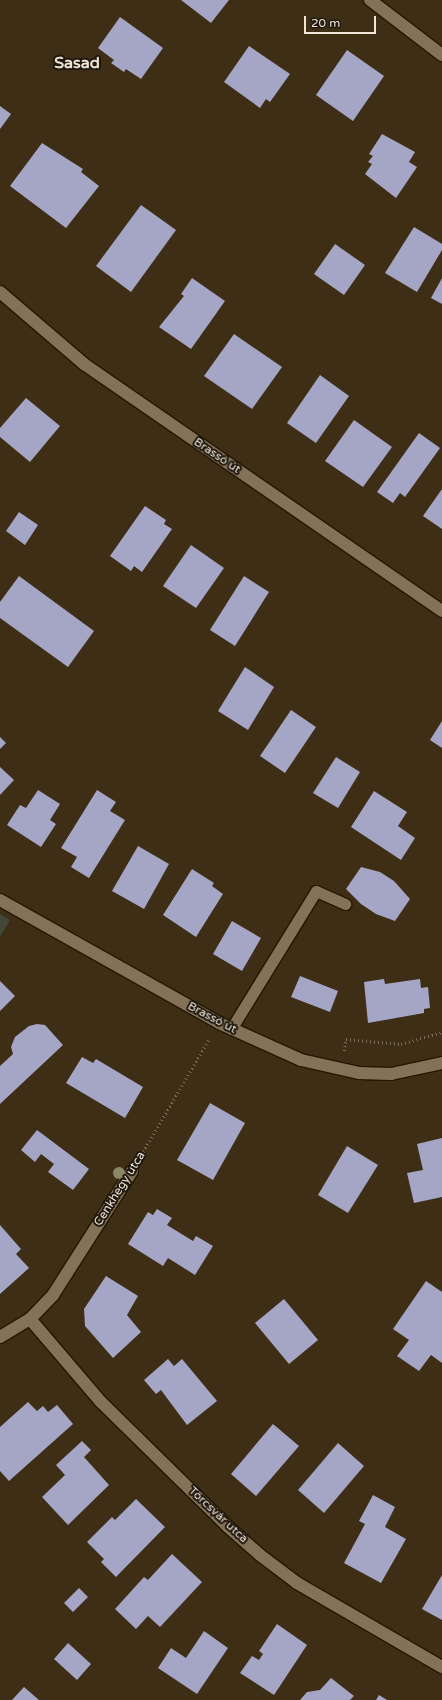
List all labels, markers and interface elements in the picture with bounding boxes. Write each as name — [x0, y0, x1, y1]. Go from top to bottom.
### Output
scale bar — [306, 8, 378, 34]
text: 20 m — [311, 16, 340, 30]
district label: Sasad — [54, 53, 100, 73]
street label: Brassó út — [191, 435, 243, 477]
street label: Brassó út — [185, 999, 239, 1037]
street label: Cenkhegy utca — [91, 1149, 149, 1229]
street label: Törcsvár utca — [185, 1484, 251, 1546]

